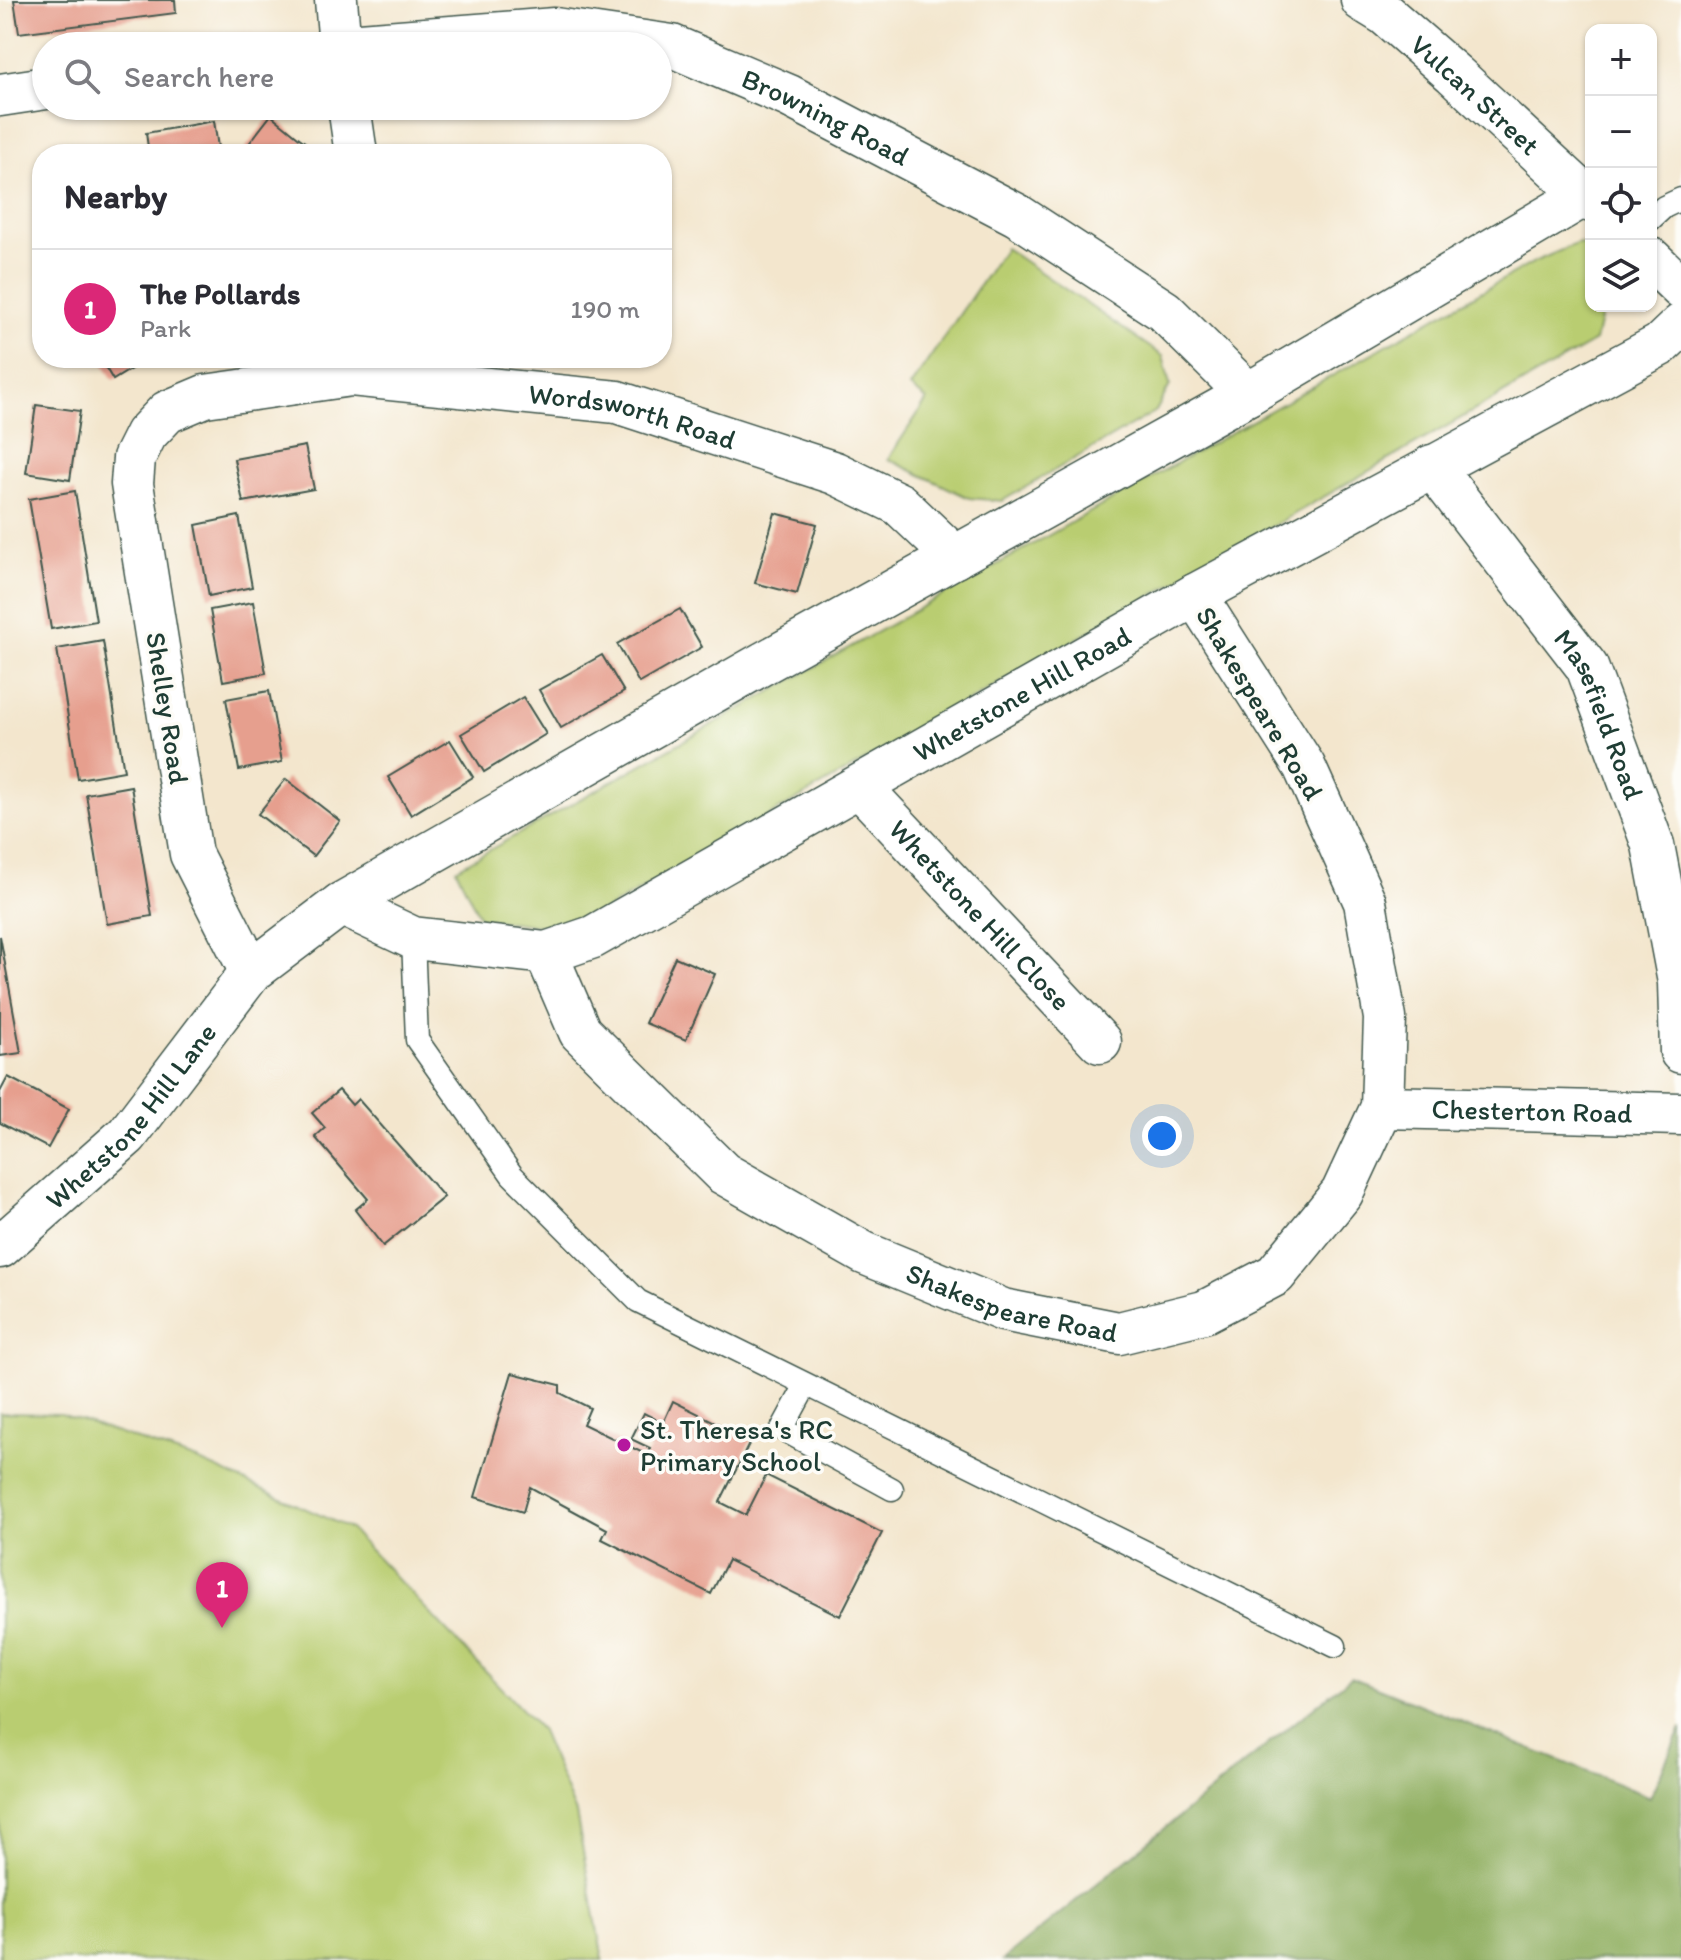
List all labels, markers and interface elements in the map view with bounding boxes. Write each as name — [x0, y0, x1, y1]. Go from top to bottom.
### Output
map controls — [1585, 24, 1657, 312]
button: + — [1585, 24, 1657, 96]
street label: Vulcan Street — [1404, 27, 1547, 162]
search box — [32, 32, 672, 120]
icon: search — [60, 54, 104, 98]
text: Search here — [124, 58, 274, 95]
street label: Browning Road — [737, 61, 915, 173]
button: − — [1585, 96, 1657, 168]
button: locate — [1585, 168, 1657, 240]
text: Nearby — [64, 176, 167, 217]
button: layers — [1585, 240, 1657, 312]
text: The Pollards — [140, 275, 300, 312]
text: 1 — [84, 293, 96, 325]
text: 190 m — [571, 293, 640, 325]
text: Park — [140, 312, 191, 344]
street label: Wordsworth Road — [527, 376, 740, 457]
street label: Shakespeare Road — [1189, 600, 1331, 806]
street label: Whetstone Hill Road — [907, 618, 1136, 769]
street label: Masefield Road — [1547, 622, 1652, 805]
street label: Shelley Road — [139, 630, 197, 786]
street label: Whetstone Hill Close — [882, 812, 1078, 1017]
street label: Whetstone Hill Lane — [38, 1016, 223, 1216]
street label: Chesterton Road — [1431, 1091, 1633, 1130]
your location — [1142, 1116, 1182, 1156]
street label: Shakespeare Road — [901, 1255, 1121, 1349]
place label: St. Theresa's RC Primary School — [640, 1412, 833, 1478]
marker: St. Theresa's RC Primary School — [615, 1436, 633, 1454]
pin: 1 — [196, 1562, 248, 1628]

